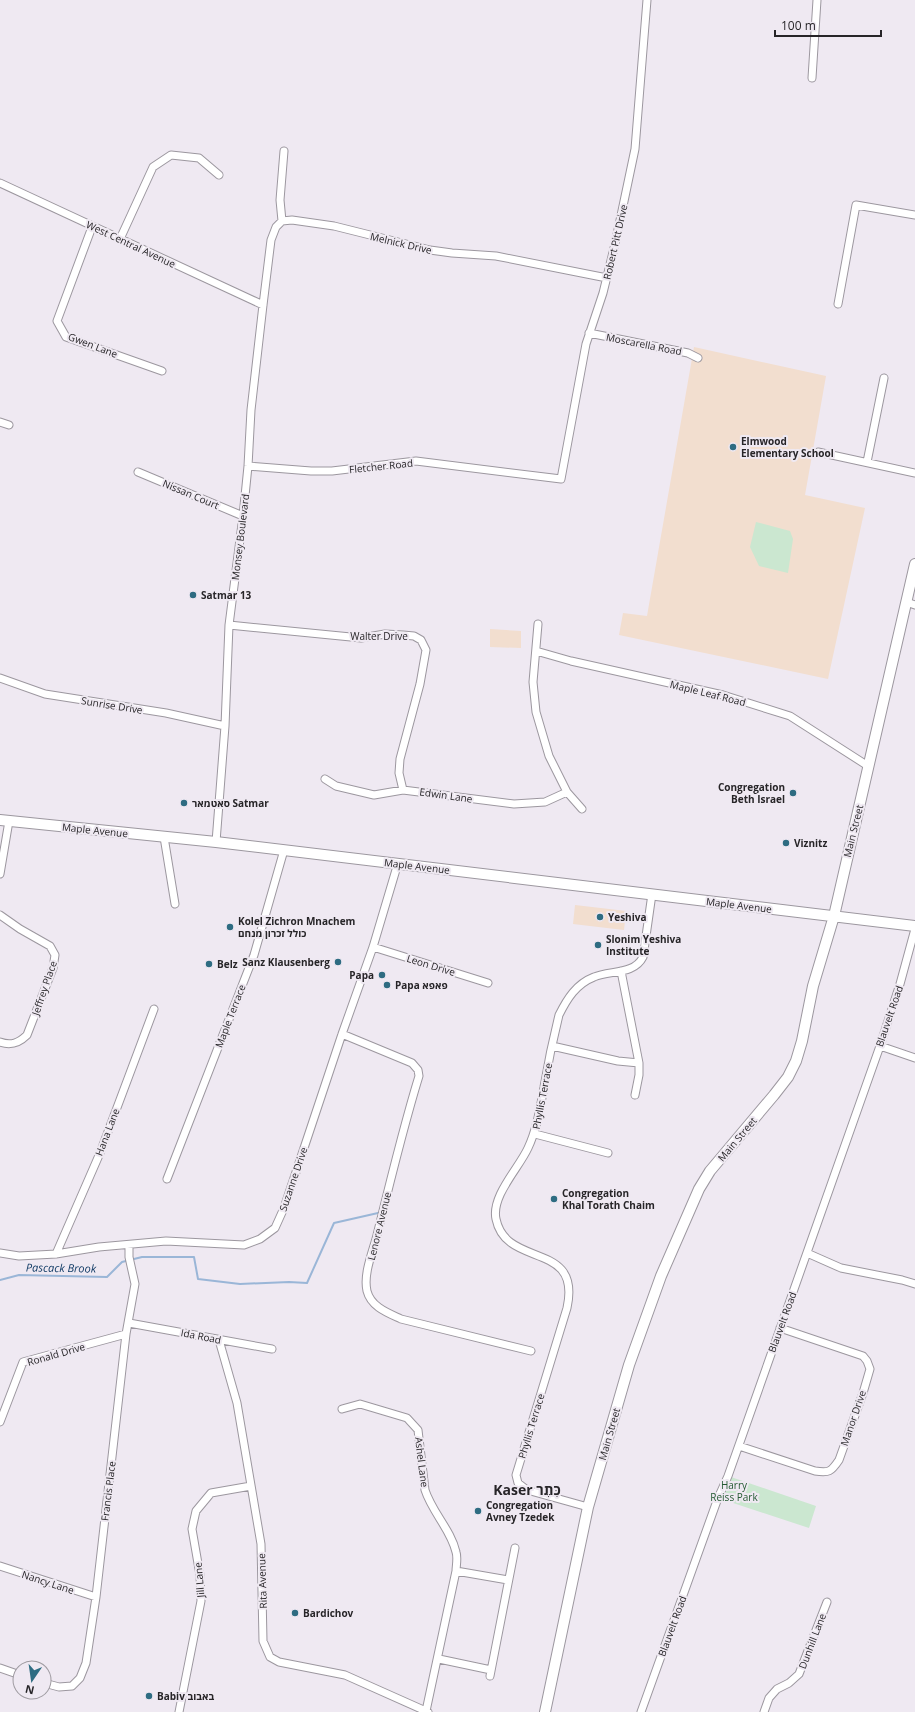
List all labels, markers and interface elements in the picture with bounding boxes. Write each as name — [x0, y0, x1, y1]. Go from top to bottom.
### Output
scale bar — [775, 12, 881, 38]
text: 100 m — [781, 17, 816, 34]
street label: Robert Pitt Drive — [600, 203, 631, 281]
street label: West Central Avenue — [84, 217, 178, 271]
street label: Melnick Drive — [369, 229, 434, 257]
street label: Gwen Lane — [66, 329, 120, 361]
street label: Moscarella Road — [605, 330, 683, 358]
place label: Elmwood Elementary School — [741, 434, 834, 460]
marker: Elmwood Elementary School — [728, 442, 738, 452]
street label: Fletcher Road — [348, 456, 414, 476]
street label: Nissan Court — [161, 476, 222, 512]
street label: Monsey Boulevard — [228, 493, 252, 581]
place label: Satmar 13 — [201, 588, 252, 602]
marker: Satmar 13 — [188, 590, 198, 600]
street label: Walter Drive — [350, 629, 408, 643]
street label: Maple Leaf Road — [669, 677, 747, 709]
street label: Sunrise Drive — [80, 693, 144, 717]
place label: Congregation Beth Israel — [718, 780, 785, 806]
street label: Edwin Lane — [419, 784, 474, 806]
marker: Congregation Beth Israel — [788, 788, 798, 798]
place label: סאטמאר Satmar — [192, 796, 269, 810]
marker: סאטמאר Satmar — [179, 798, 189, 808]
street label: Main Street — [840, 803, 866, 859]
street label: Maple Avenue — [61, 820, 129, 840]
place label: Viznitz — [794, 836, 827, 850]
marker: Viznitz — [781, 838, 791, 848]
street label: Maple Avenue — [383, 855, 451, 877]
street label: Maple Avenue — [705, 894, 773, 916]
place label: Yeshiva — [608, 910, 646, 924]
marker: Yeshiva — [595, 912, 605, 922]
place label: Kolel Zichron Mnachem כולל זכרון מנחם — [238, 914, 356, 940]
marker: Kolel Zichron Mnachem כולל זכרון מנחם — [225, 922, 235, 932]
place label: Slonim Yeshiva Institute — [606, 932, 681, 958]
marker: Slonim Yeshiva Institute — [593, 940, 603, 950]
street label: Leon Drive — [405, 951, 457, 979]
place label: Sanz Klausenberg — [242, 955, 330, 969]
place label: Belz — [217, 957, 238, 971]
marker: Sanz Klausenberg — [333, 957, 343, 967]
street label: Jeffrey Place — [28, 958, 60, 1018]
marker: Belz — [204, 959, 214, 969]
place label: Papa — [349, 968, 374, 982]
marker: Papa — [377, 970, 387, 980]
place label: Papa פאפא — [395, 978, 448, 992]
marker: Papa פאפא — [382, 980, 392, 990]
street label: Maple Terrace — [212, 982, 249, 1050]
street label: Blauvelt Road — [872, 984, 906, 1048]
street label: Phyllis Terrace — [529, 1061, 555, 1130]
street label: Hana Lane — [92, 1106, 123, 1158]
street label: Main Street — [714, 1114, 760, 1164]
street label: Suzanne Drive — [276, 1145, 311, 1213]
place label: Congregation Khal Torath Chaim — [562, 1186, 655, 1212]
street label: Lenore Avenue — [364, 1190, 394, 1262]
marker: Congregation Khal Torath Chaim — [549, 1194, 559, 1204]
water label: Pascack Brook — [26, 1259, 97, 1276]
street label: Blauvelt Road — [765, 1290, 799, 1354]
street label: Ida Road — [180, 1325, 222, 1347]
street label: Ronald Drive — [25, 1339, 87, 1369]
street label: Manor Drive — [837, 1388, 869, 1448]
street label: Phyllis Terrace — [514, 1391, 548, 1460]
street label: Main Street — [595, 1406, 623, 1462]
street label: Ashel Lane — [412, 1436, 432, 1488]
street label: Francis Place — [97, 1460, 119, 1522]
park label: Harry Reiss Park — [710, 1478, 758, 1504]
district label: Kaser כֶּתֶר — [493, 1480, 561, 1499]
place label: Congregation Avney Tzedek — [486, 1498, 555, 1524]
marker: Congregation Avney Tzedek — [473, 1506, 483, 1516]
street label: Rita Avenue — [254, 1553, 270, 1609]
street label: Jill Lane — [190, 1561, 208, 1599]
street label: Nancy Lane — [20, 1567, 76, 1597]
street label: Blauvelt Road — [655, 1594, 689, 1658]
place label: Bardichov — [303, 1606, 354, 1620]
marker: Bardichov — [290, 1608, 300, 1618]
street label: Dunhill Lane — [795, 1611, 829, 1671]
north arrow — [12, 1660, 52, 1700]
text: N — [24, 1682, 36, 1699]
place label: Babiv באבוב — [157, 1689, 215, 1703]
marker: Babiv באבוב — [144, 1691, 154, 1701]

